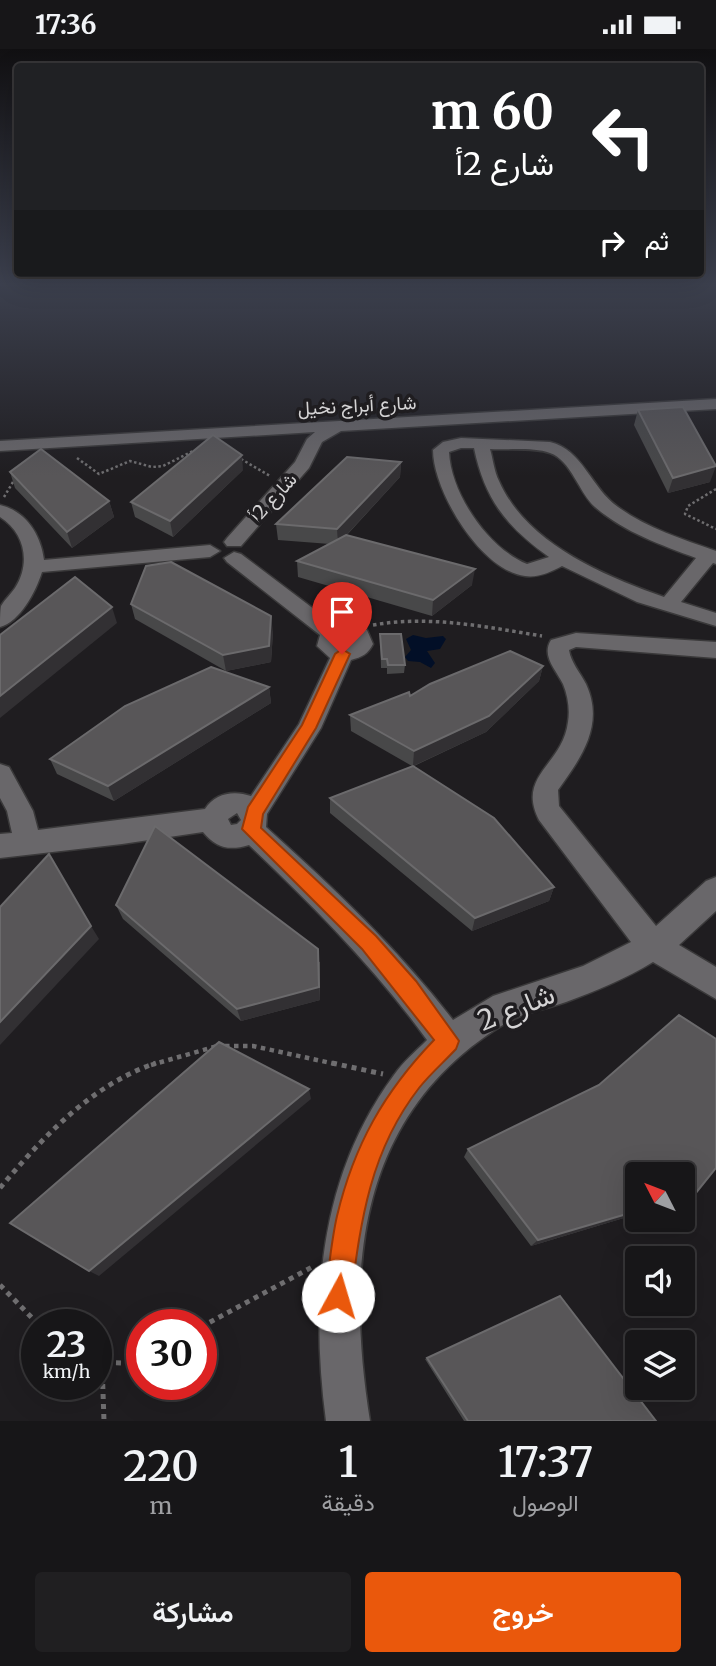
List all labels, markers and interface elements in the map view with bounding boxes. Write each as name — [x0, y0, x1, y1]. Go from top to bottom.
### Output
text: 17:36 — [35, 8, 97, 41]
text: 60 m — [431, 81, 554, 142]
icon: left — [578, 91, 669, 182]
text: شارع 2أ — [456, 144, 554, 184]
icon: right — [593, 224, 631, 262]
text: ثم — [645, 224, 669, 257]
street label: شارع أبراج نخيل — [297, 390, 417, 421]
street label: شارع 2أ — [244, 467, 302, 527]
pin — [312, 582, 372, 654]
icon: arrive — [323, 593, 361, 631]
street label: شارع 2 — [472, 975, 560, 1040]
north arrow — [625, 1162, 695, 1232]
map controls — [625, 1162, 695, 1400]
button: sound — [625, 1246, 695, 1316]
position arrow — [301, 1259, 375, 1333]
speed limit sign: 30 — [126, 1309, 217, 1400]
text: 23 — [47, 1323, 86, 1367]
button: layers — [625, 1330, 695, 1400]
text: km/h — [43, 1360, 90, 1383]
text: 1 — [339, 1436, 358, 1488]
text: 17:37 — [498, 1436, 593, 1488]
text: 220 — [123, 1440, 199, 1492]
text: دقيقة — [322, 1488, 375, 1517]
text: الوصول — [512, 1488, 579, 1517]
text: m — [149, 1491, 172, 1520]
button: مشاركة — [35, 1572, 351, 1652]
button: خروج — [365, 1572, 681, 1652]

